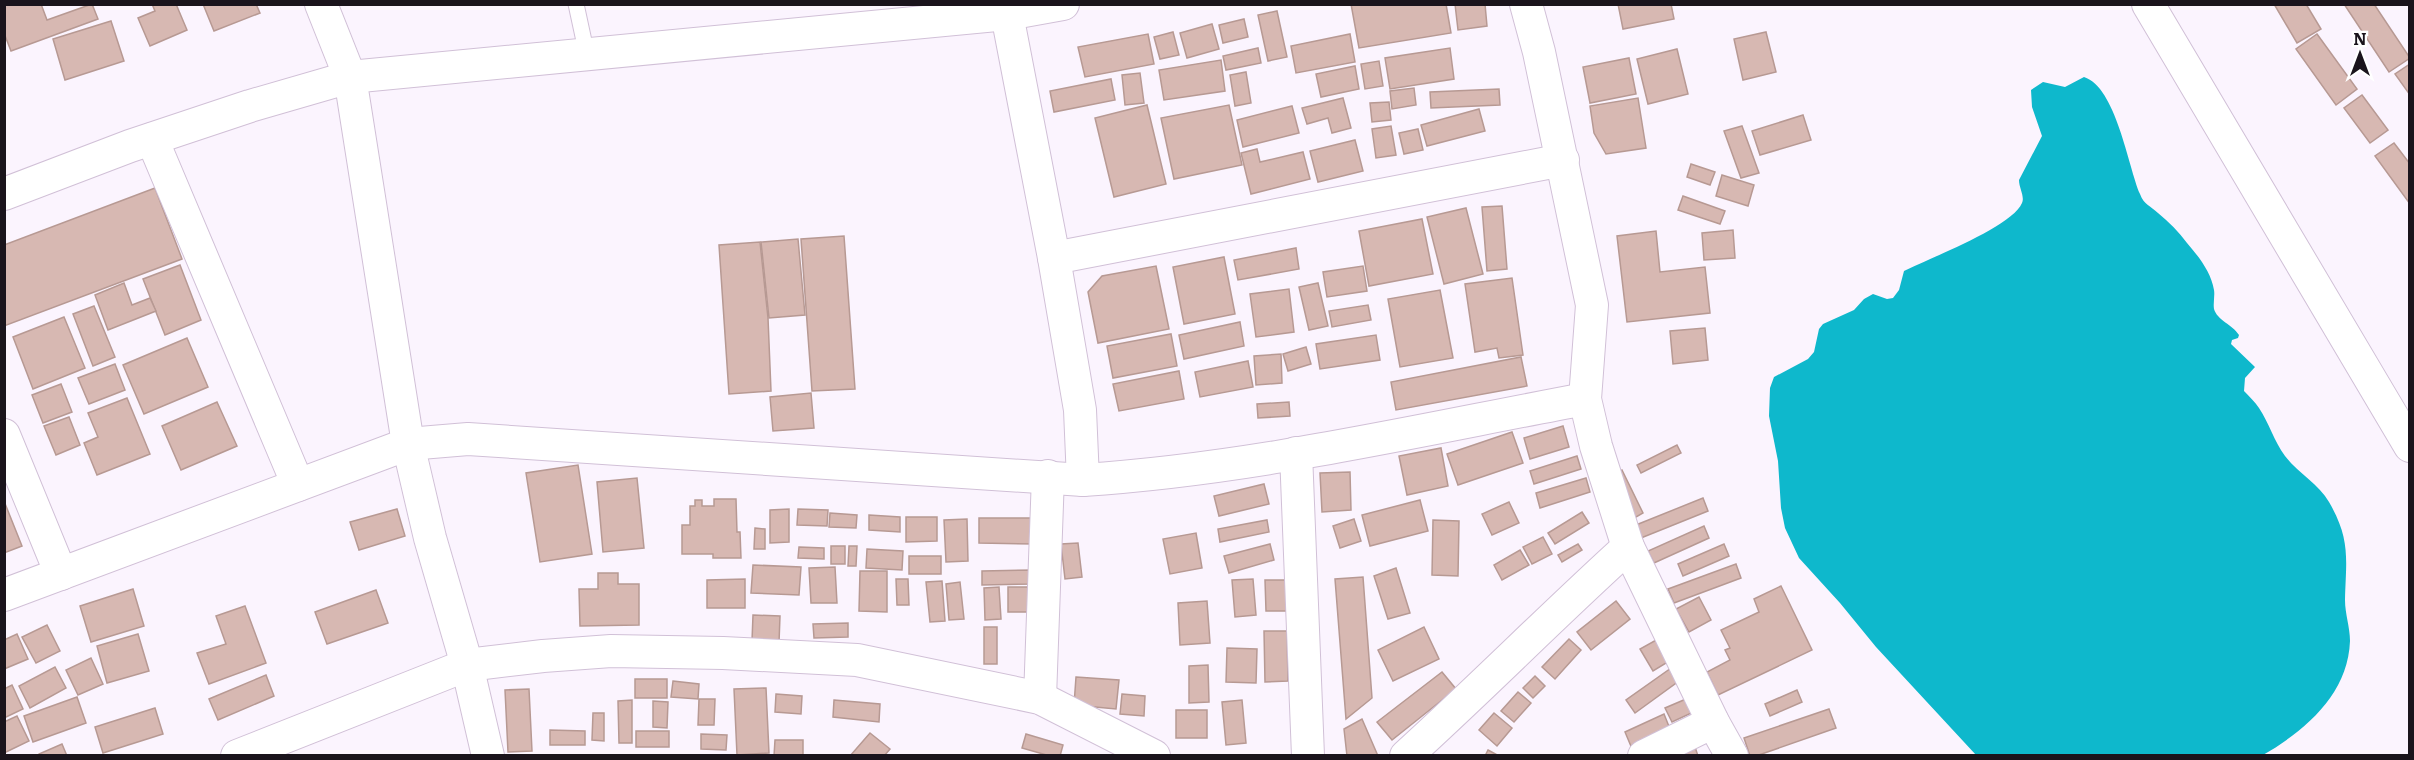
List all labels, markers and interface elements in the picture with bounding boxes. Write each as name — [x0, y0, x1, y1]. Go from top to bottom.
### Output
north arrow — [2330, 24, 2390, 84]
text: N — [2353, 26, 2367, 50]

